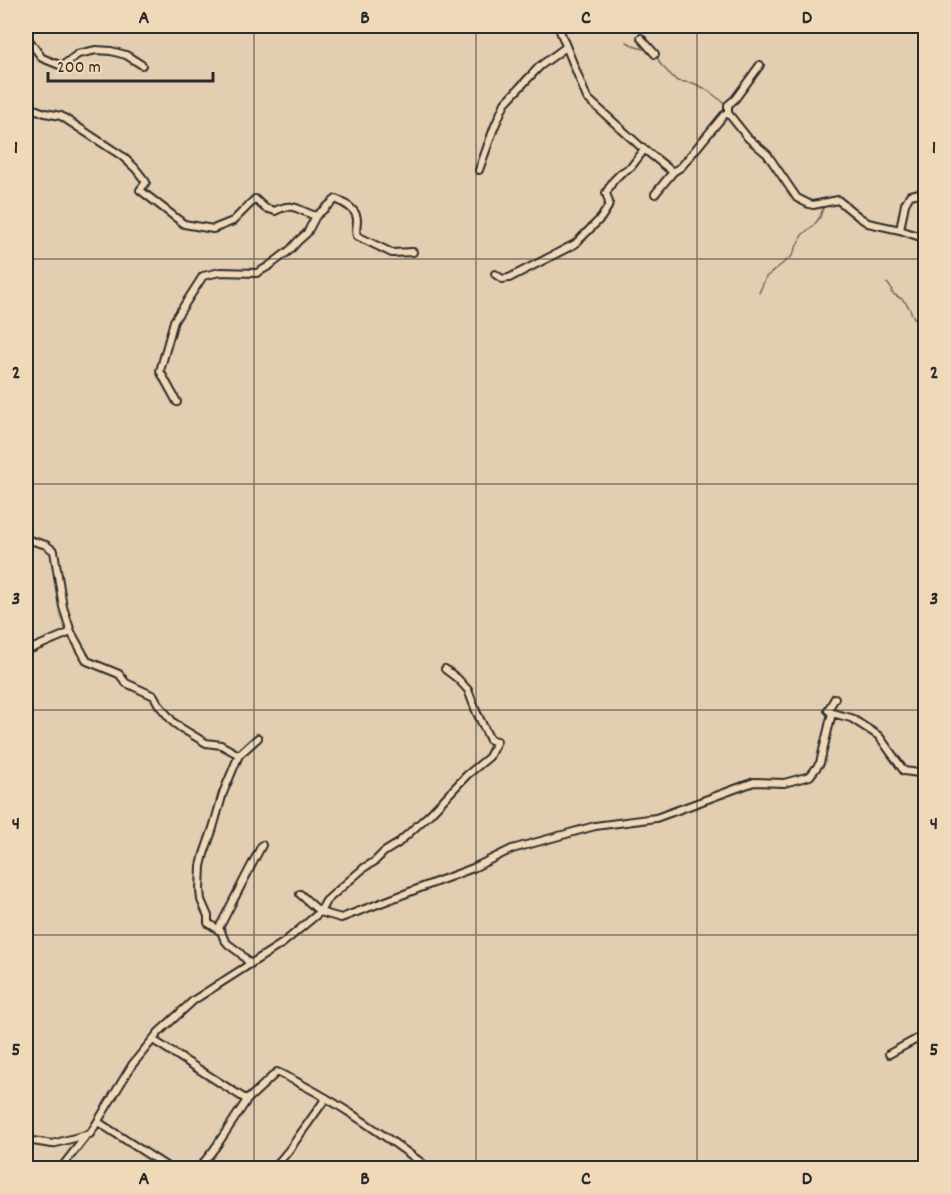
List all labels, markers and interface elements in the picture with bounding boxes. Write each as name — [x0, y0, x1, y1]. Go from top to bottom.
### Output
text: A — [139, 5, 150, 33]
text: B — [360, 5, 370, 33]
text: C — [581, 5, 591, 33]
text: D — [802, 5, 813, 33]
scale bar — [48, 45, 213, 83]
text: 200 m — [57, 56, 101, 81]
text: 1 — [14, 135, 18, 163]
text: 1 — [932, 135, 936, 163]
text: 2 — [12, 360, 20, 388]
text: 2 — [930, 360, 938, 388]
text: 3 — [12, 586, 20, 614]
text: 3 — [930, 586, 938, 614]
text: 4 — [12, 811, 20, 839]
text: 4 — [930, 811, 938, 839]
text: 5 — [11, 1037, 21, 1065]
text: 5 — [929, 1037, 939, 1065]
text: A — [139, 1166, 150, 1194]
text: B — [360, 1166, 370, 1194]
text: C — [581, 1166, 591, 1194]
text: D — [802, 1166, 813, 1194]

